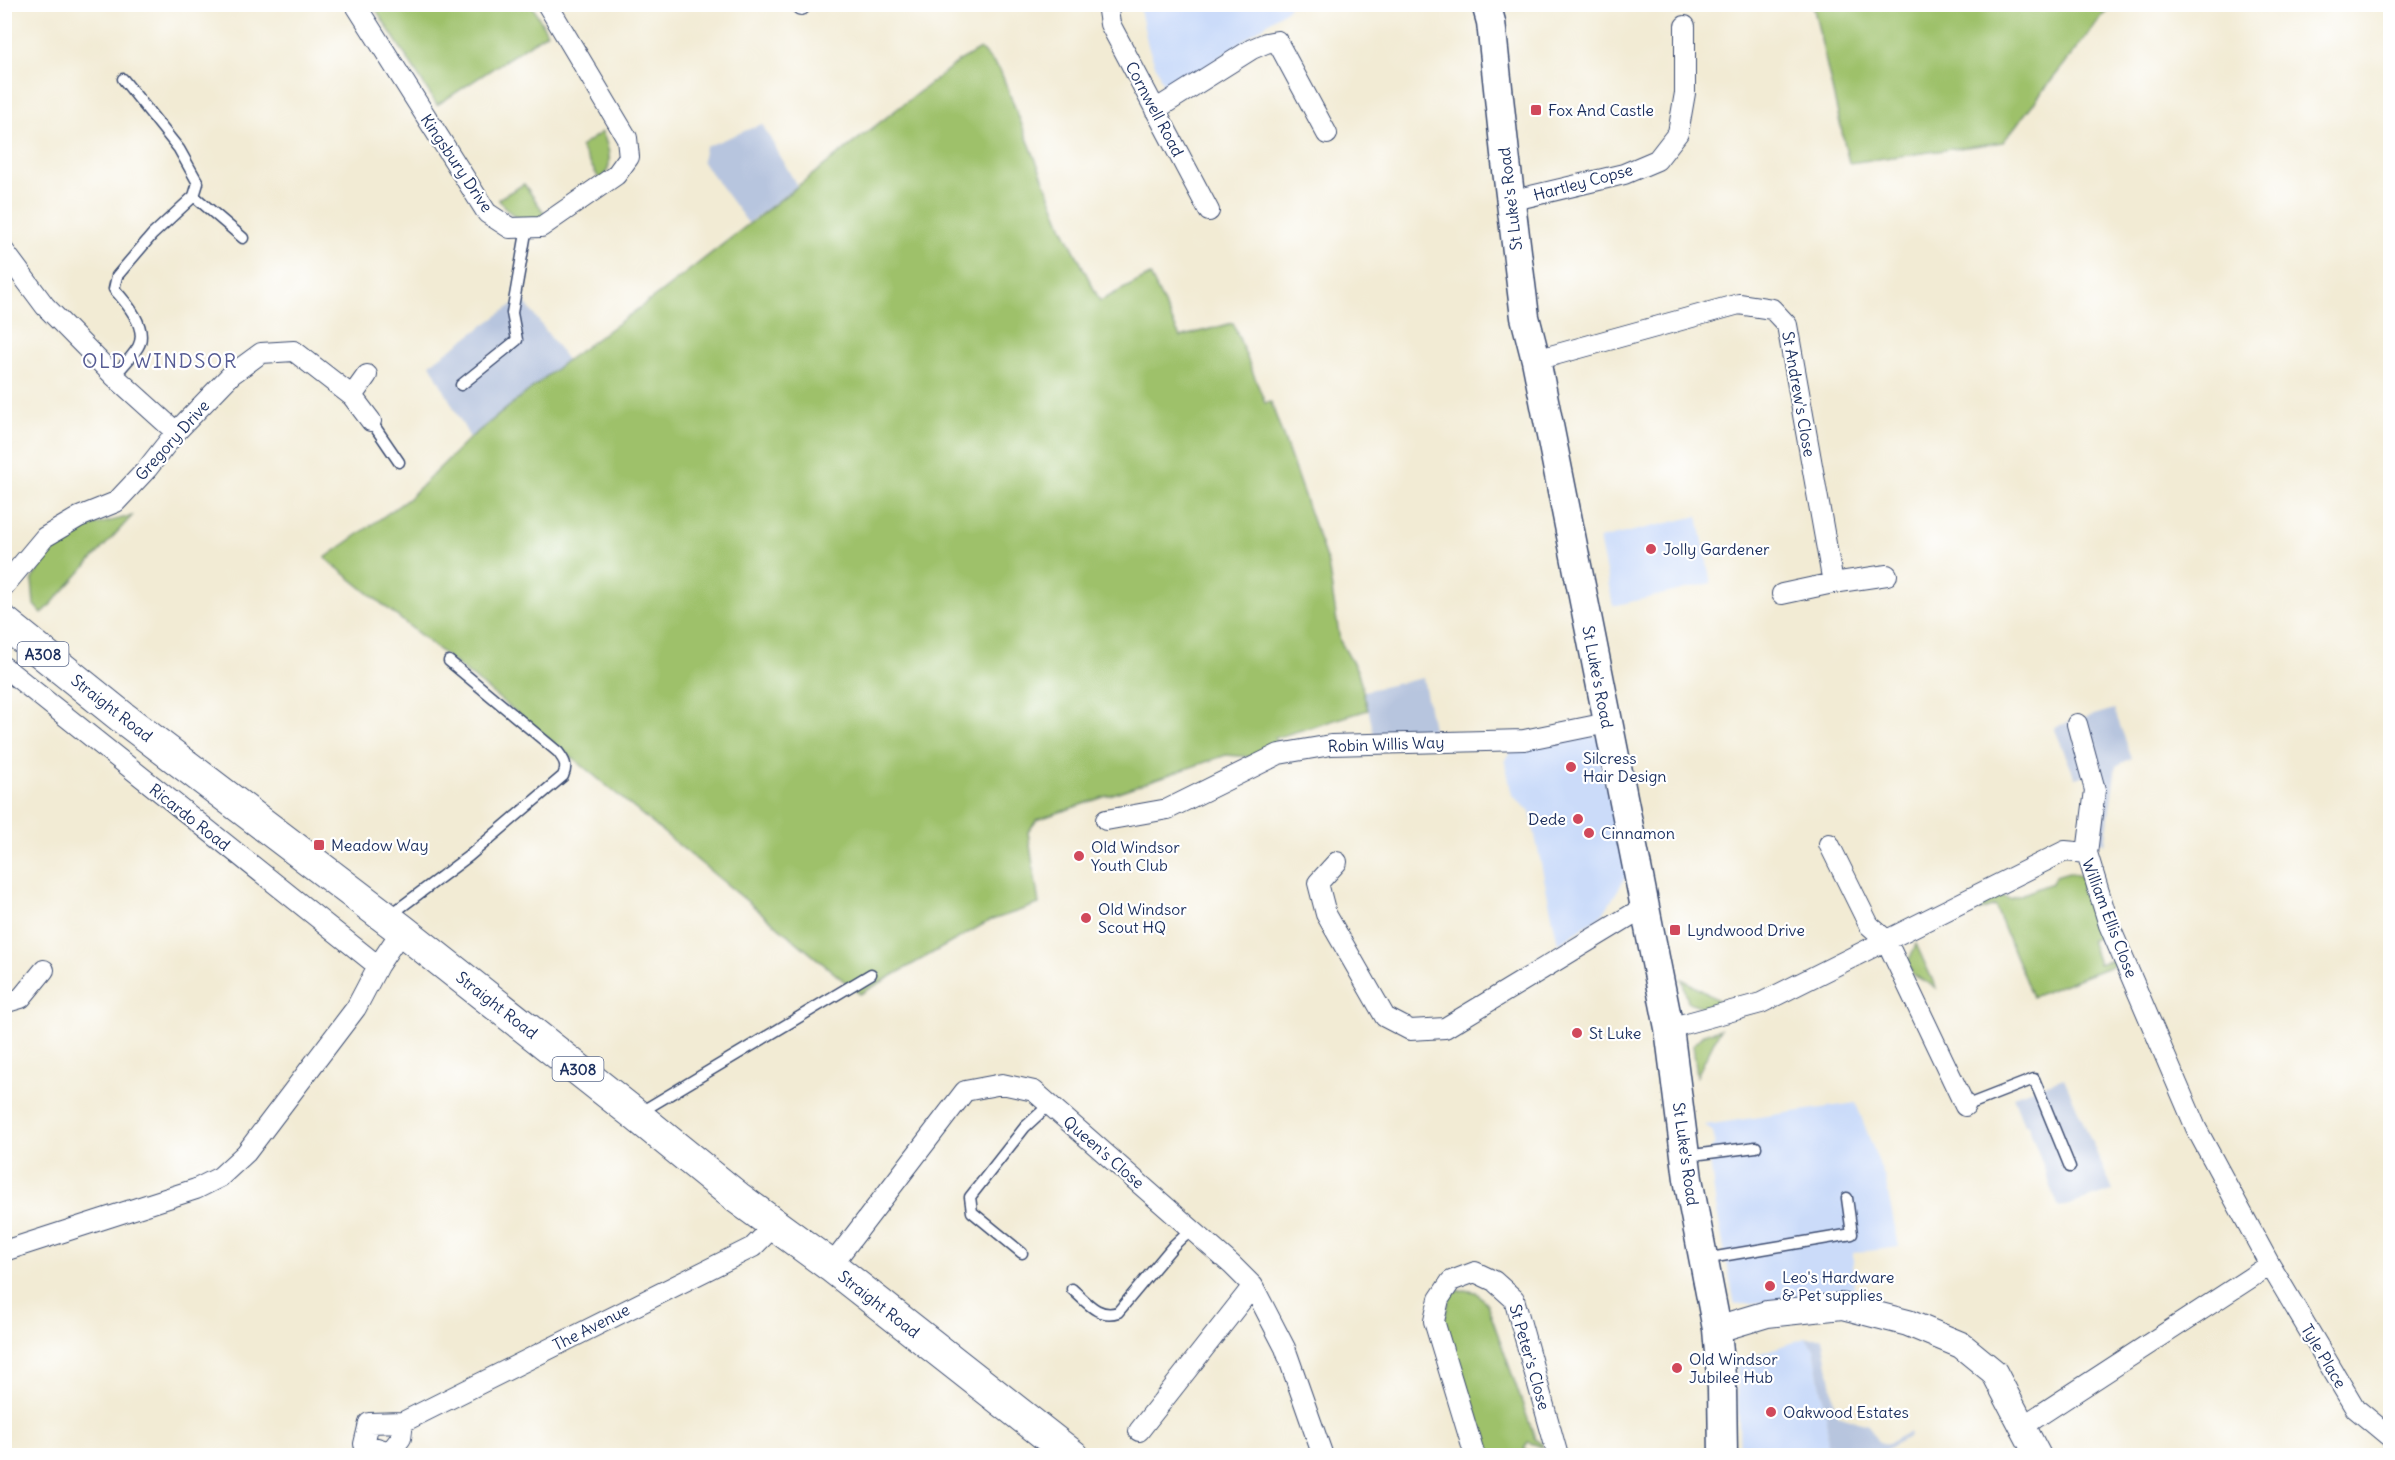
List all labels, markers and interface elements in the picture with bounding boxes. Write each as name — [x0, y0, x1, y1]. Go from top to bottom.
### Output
street label: Cornwell Road — [1122, 58, 1188, 160]
place label: Fox And Castle — [1548, 100, 1654, 120]
marker: Fox And Castle — [1529, 103, 1543, 117]
street label: Kingsbury Drive — [417, 110, 497, 216]
street label: St Luke's Road — [1494, 146, 1526, 252]
street label: Hartley Copse — [1531, 159, 1635, 205]
street label: St Andrew's Close — [1778, 330, 1820, 458]
district label: OLD WINDSOR — [82, 348, 238, 373]
street label: Gregory Drive — [131, 396, 213, 484]
place label: Jolly Gardener — [1663, 539, 1770, 559]
marker: Jolly Gardener — [1644, 542, 1658, 556]
street label: St Luke's Road — [1578, 624, 1618, 730]
road number: A308 — [18, 642, 68, 666]
street label: Straight Road — [67, 670, 157, 746]
street label: Robin Willis Way — [1327, 732, 1445, 756]
place label: Silcress Hair Design — [1583, 748, 1667, 786]
marker: Silcress Hair Design — [1564, 760, 1578, 774]
street label: Ricardo Road — [146, 779, 234, 855]
place label: Dede — [1528, 809, 1566, 829]
marker: Dede — [1571, 812, 1585, 826]
place label: Cinnamon — [1601, 823, 1675, 843]
marker: Cinnamon — [1582, 826, 1596, 840]
place label: Meadow Way — [331, 835, 429, 855]
place label: Old Windsor Youth Club — [1091, 837, 1180, 875]
marker: Meadow Way — [312, 838, 326, 852]
marker: Old Windsor Youth Club — [1072, 849, 1086, 863]
street label: William Ellis Close — [2078, 856, 2142, 980]
place label: Old Windsor Scout HQ — [1098, 899, 1187, 937]
marker: Old Windsor Scout HQ — [1079, 911, 1093, 925]
place label: Lyndwood Drive — [1687, 920, 1805, 940]
marker: Lyndwood Drive — [1668, 923, 1682, 937]
street label: Straight Road — [452, 967, 542, 1043]
place label: St Luke — [1589, 1023, 1641, 1043]
marker: St Luke — [1570, 1026, 1584, 1040]
road number: A308 — [552, 1057, 604, 1081]
street label: St Luke's Road — [1669, 1101, 1703, 1207]
street label: Queen's Close — [1059, 1111, 1149, 1193]
street label: Straight Road — [834, 1266, 924, 1342]
place label: Leo's Hardware & Pet supplies — [1782, 1267, 1894, 1305]
marker: Leo's Hardware & Pet supplies — [1763, 1279, 1777, 1293]
street label: The Avenue — [549, 1299, 633, 1355]
street label: St Peter's Close — [1505, 1302, 1555, 1412]
street label: Tyle Place — [2297, 1320, 2351, 1392]
place label: Old Windsor Jubilee Hub — [1689, 1349, 1778, 1387]
marker: Old Windsor Jubilee Hub — [1670, 1361, 1684, 1375]
place label: Oakwood Estates — [1783, 1402, 1909, 1422]
marker: Oakwood Estates — [1764, 1405, 1778, 1419]

